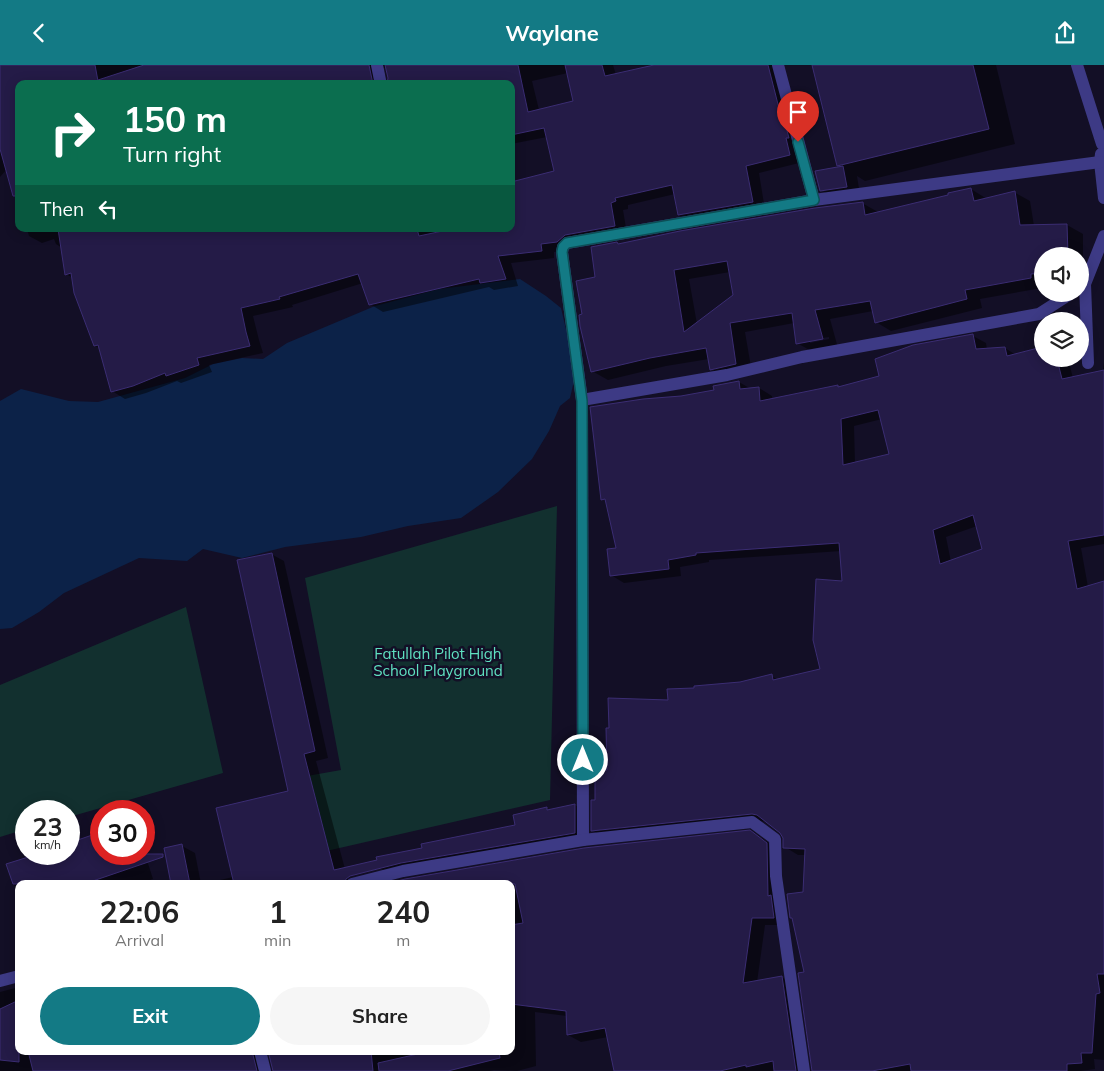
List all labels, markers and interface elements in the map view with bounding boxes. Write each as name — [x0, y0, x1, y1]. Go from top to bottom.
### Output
icon: back — [25, 19, 53, 47]
text: Waylane — [505, 19, 599, 47]
icon: share — [1051, 19, 1079, 47]
pin — [777, 91, 819, 142]
text: 150 m — [123, 97, 227, 141]
icon: arrive — [784, 98, 812, 126]
icon: right — [40, 100, 105, 165]
text: Turn right — [123, 140, 221, 168]
icon: left — [94, 195, 122, 223]
text: Then — [40, 197, 84, 221]
map controls — [1034, 247, 1089, 367]
button: sound — [1034, 247, 1089, 302]
button: layers — [1034, 312, 1089, 367]
park label: Fatullah Pilot High School Playground — [373, 644, 503, 680]
position arrow — [556, 733, 608, 785]
speed limit sign: 30 — [90, 800, 155, 865]
text: 23 — [32, 811, 63, 842]
text: km/h — [34, 837, 61, 852]
text: 22:06 — [100, 893, 179, 931]
text: 1 — [269, 893, 287, 931]
text: 240 — [376, 893, 430, 931]
text: Arrival — [115, 930, 164, 950]
text: min — [264, 930, 291, 950]
text: m — [396, 930, 410, 950]
button: Exit — [40, 987, 260, 1045]
button: Share — [270, 987, 490, 1045]

